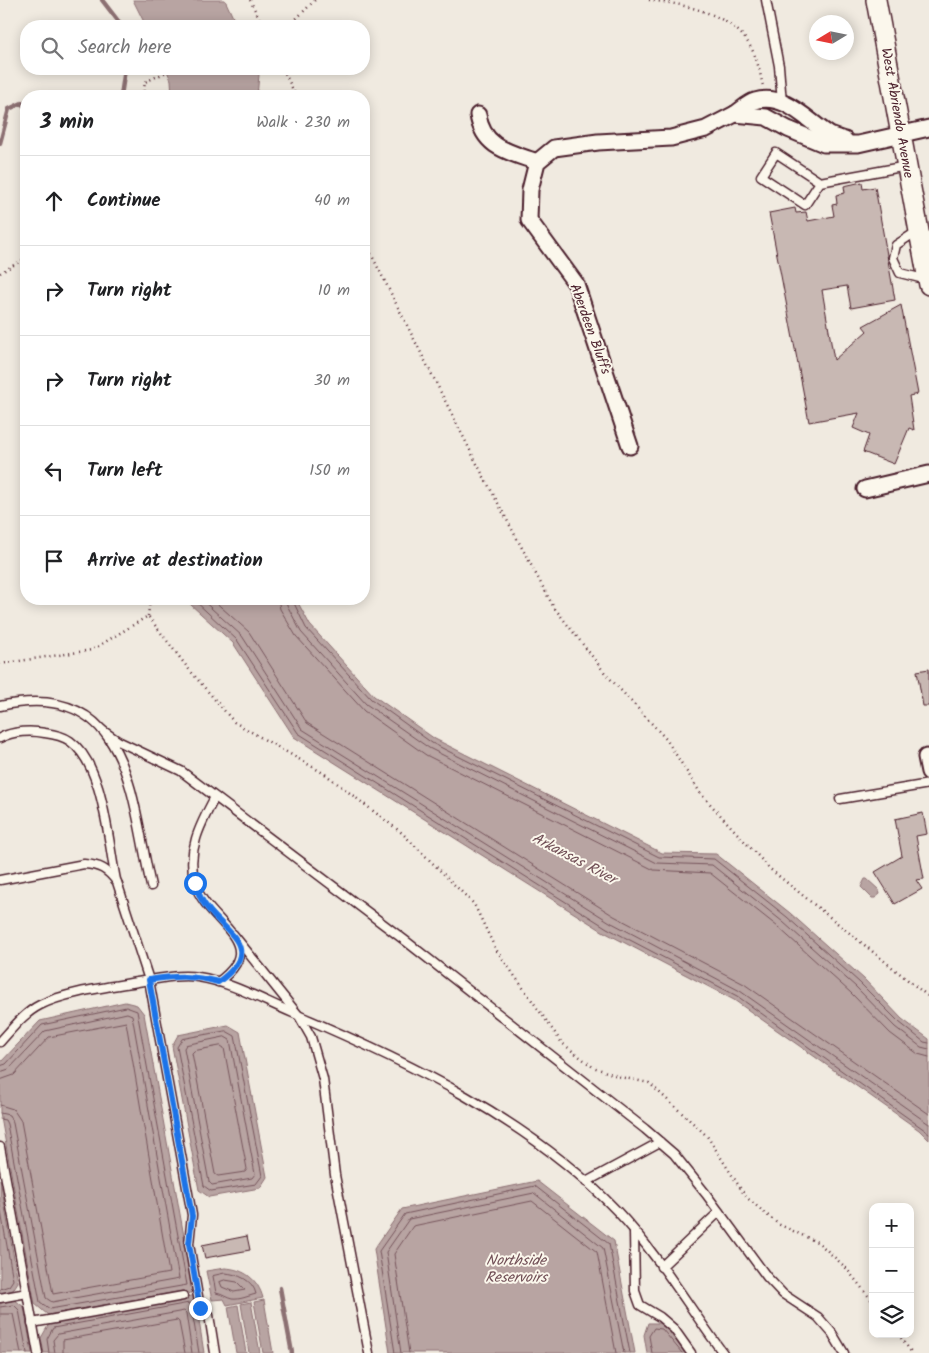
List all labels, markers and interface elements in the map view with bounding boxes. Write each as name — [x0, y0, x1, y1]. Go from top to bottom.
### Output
north arrow — [809, 15, 854, 60]
search box — [20, 20, 370, 75]
text: Search here — [78, 33, 172, 63]
icon: search — [38, 34, 66, 62]
street label: West Abriendo Avenue — [875, 46, 919, 181]
text: 3 min — [40, 106, 94, 139]
text: Walk · 230 m — [256, 110, 350, 135]
text: Continue — [87, 186, 160, 216]
icon: ahead — [40, 187, 68, 215]
text: 40 m — [314, 188, 350, 213]
text: Turn right — [87, 276, 172, 306]
icon: right — [40, 277, 68, 305]
text: 10 m — [318, 278, 350, 303]
street label: Aberdeen Bluffs — [563, 281, 617, 377]
text: Turn right — [87, 366, 172, 396]
icon: right — [40, 367, 68, 395]
text: 30 m — [314, 368, 350, 393]
text: Turn left — [87, 456, 162, 486]
icon: left — [40, 457, 68, 485]
text: 150 m — [309, 458, 350, 483]
text: Arrive at destination — [87, 546, 263, 576]
icon: arrive — [40, 547, 68, 575]
water label: Arkansas River — [528, 827, 623, 893]
route start — [184, 872, 207, 895]
map controls — [869, 1203, 914, 1338]
button: + — [869, 1203, 914, 1248]
button: − — [869, 1248, 914, 1293]
water label: Northside Reservoirs — [485, 1249, 548, 1290]
button: layers — [869, 1293, 914, 1338]
route end — [189, 1297, 212, 1320]

